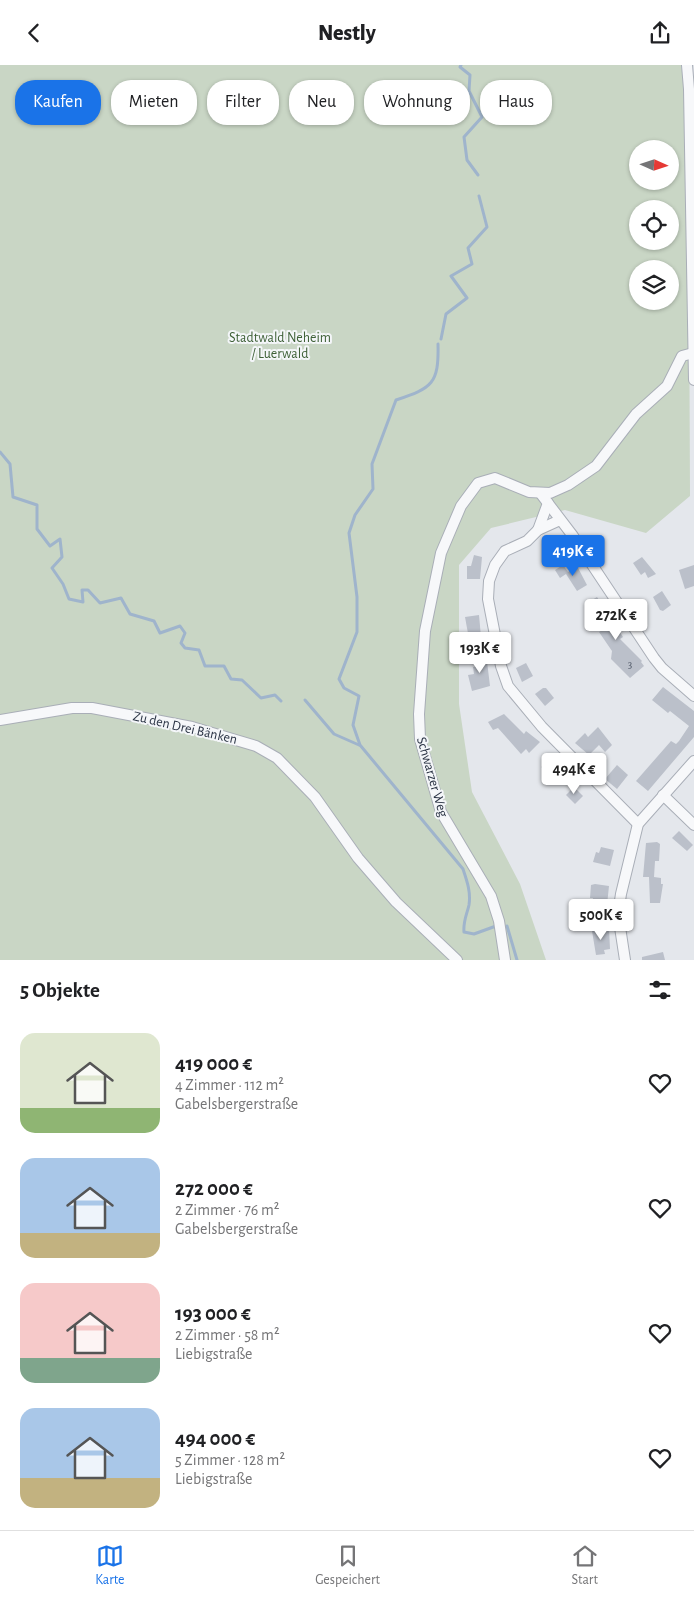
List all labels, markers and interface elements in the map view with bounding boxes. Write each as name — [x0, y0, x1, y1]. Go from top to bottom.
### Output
icon: back — [20, 19, 48, 47]
icon: share — [646, 19, 674, 47]
text: Nestly — [318, 22, 376, 44]
chip: Kaufen — [15, 80, 101, 125]
chip: Mieten — [111, 80, 197, 125]
chip: Filter — [207, 80, 279, 125]
chip: Neu — [289, 80, 354, 125]
chip: Wohnung — [364, 80, 470, 125]
chip: Haus — [480, 80, 552, 125]
north arrow — [629, 140, 679, 190]
map controls — [629, 140, 679, 310]
button: locate — [629, 200, 679, 250]
button: layers — [629, 260, 679, 310]
park label: Stadtwald Neheim / Luerwald — [229, 331, 331, 361]
pin: 419K € — [532, 535, 614, 577]
text: 419K € — [553, 543, 593, 559]
pin: 272K € — [575, 599, 657, 641]
text: 272K € — [595, 607, 637, 623]
pin: 193K € — [439, 631, 521, 674]
text: 193K € — [460, 640, 500, 656]
house number: 3 — [628, 659, 633, 670]
street label: Zu den Drei Bänken — [132, 709, 238, 747]
street label: Schwarzer Weg — [414, 735, 450, 819]
pin: 494K € — [533, 753, 615, 795]
text: 494K € — [552, 761, 596, 777]
pin: 500K € — [560, 899, 642, 941]
text: 500K € — [580, 907, 622, 923]
icon: filters — [646, 976, 674, 1004]
text: 5 Objekte — [20, 980, 100, 1001]
icon: home — [60, 1053, 120, 1113]
text: 419 000 € — [175, 1053, 252, 1074]
icon: heart — [646, 1069, 674, 1097]
text: 4 Zimmer · 112 m² — [175, 1077, 284, 1093]
text: Gabelsbergerstraße — [175, 1096, 298, 1112]
icon: home — [60, 1178, 120, 1238]
text: 272 000 € — [175, 1178, 253, 1199]
icon: heart — [646, 1194, 674, 1222]
text: 2 Zimmer · 76 m² — [175, 1202, 279, 1218]
text: Gabelsbergerstraße — [175, 1221, 298, 1237]
icon: home — [60, 1303, 120, 1363]
text: 193 000 € — [175, 1303, 251, 1324]
icon: heart — [646, 1319, 674, 1347]
text: 2 Zimmer · 58 m² — [175, 1327, 279, 1343]
text: Liebigstraße — [175, 1346, 252, 1362]
icon: home — [60, 1428, 120, 1488]
text: 494 000 € — [175, 1428, 255, 1449]
icon: heart — [646, 1444, 674, 1472]
text: 5 Zimmer · 128 m² — [175, 1452, 285, 1468]
text: Liebigstraße — [175, 1471, 252, 1487]
tab: Karte — [95, 1542, 124, 1589]
tab: Gespeichert — [315, 1542, 380, 1589]
tab: Start — [571, 1542, 599, 1589]

